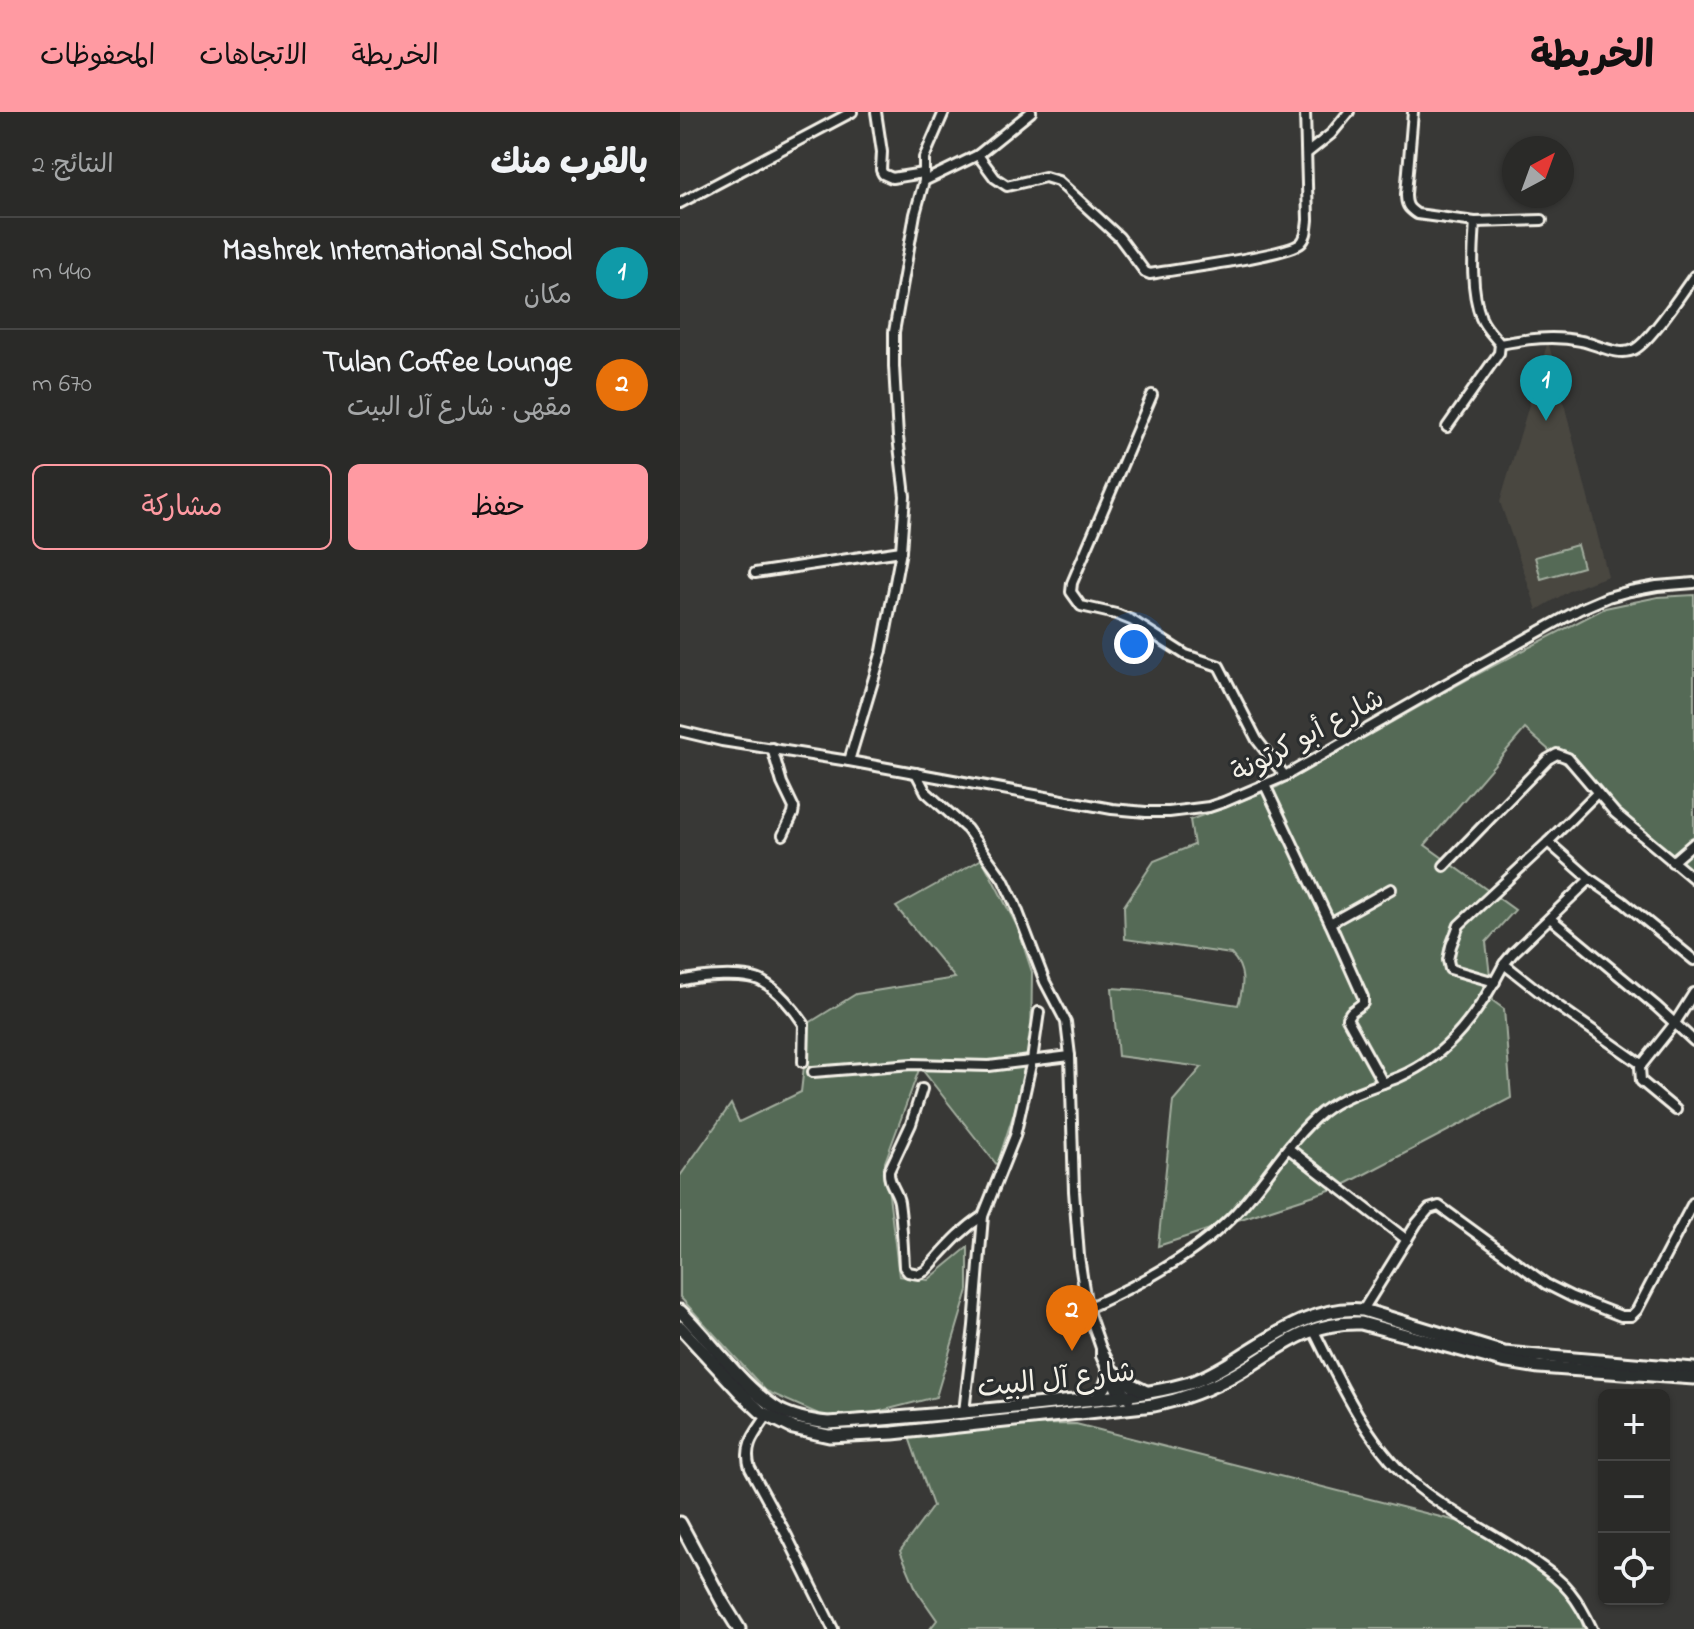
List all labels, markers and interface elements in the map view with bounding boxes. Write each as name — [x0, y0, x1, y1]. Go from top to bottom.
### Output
text: الخريطة — [1530, 30, 1654, 86]
text: المحفوظات — [40, 37, 155, 78]
text: الاتجاهات — [199, 37, 307, 78]
text: الخريطة — [351, 37, 439, 78]
north arrow — [1502, 136, 1574, 208]
text: بالقرب منك — [490, 140, 648, 190]
text: النتائج: 2 — [32, 147, 114, 185]
text: Mashrek International School — [222, 230, 572, 274]
text: 440 m — [32, 254, 91, 292]
text: 1 — [618, 254, 626, 292]
text: مكان — [524, 278, 572, 316]
text: Tulan Coffee Lounge — [323, 342, 572, 386]
pin: 1 — [1520, 355, 1572, 421]
text: 670 m — [32, 366, 92, 404]
text: 2 — [616, 366, 628, 404]
text: مقهى · شارع آل البيت — [347, 390, 572, 428]
button: مشاركة — [32, 464, 332, 550]
button: حفظ — [348, 464, 648, 550]
your location — [1114, 624, 1154, 664]
street label: شارع أبو كرتونة — [1225, 680, 1392, 795]
pin: 2 — [1046, 1285, 1098, 1351]
street label: شارع آل البيت — [976, 1353, 1137, 1410]
map controls — [1598, 1389, 1670, 1605]
button: + — [1598, 1389, 1670, 1461]
button: − — [1598, 1461, 1670, 1533]
button: locate — [1598, 1533, 1670, 1605]

